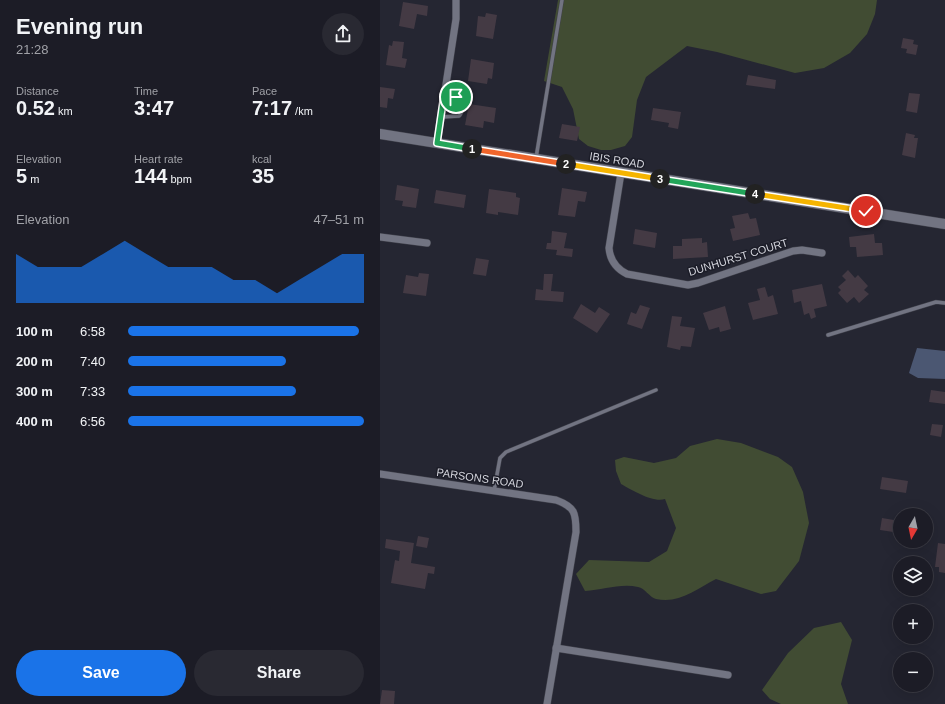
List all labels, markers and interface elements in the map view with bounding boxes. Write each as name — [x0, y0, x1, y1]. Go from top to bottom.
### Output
button: share — [322, 13, 364, 55]
text: Evening run — [16, 14, 143, 39]
text: 21:28 — [16, 42, 49, 57]
pin — [439, 80, 473, 114]
text: Distance — [16, 85, 59, 97]
text: Time — [134, 85, 158, 97]
text: Pace — [252, 85, 277, 97]
icon: arrive — [445, 86, 467, 108]
text: 0.52 — [16, 97, 55, 119]
text: 3:47 — [134, 97, 174, 119]
text: 7:17 — [252, 97, 292, 119]
text: km — [55, 105, 73, 117]
text: /km — [292, 105, 313, 117]
pin: 1 — [462, 139, 482, 159]
text: 1 — [469, 143, 475, 155]
street label: IBIS ROAD — [589, 150, 645, 170]
text: Elevation — [16, 153, 61, 165]
text: Heart rate — [134, 153, 183, 165]
text: kcal — [252, 153, 272, 165]
pin: 2 — [556, 154, 576, 174]
text: 2 — [563, 158, 569, 170]
text: 5 — [16, 165, 27, 187]
text: 144 — [134, 165, 167, 187]
text: 35 — [252, 165, 274, 187]
pin: 3 — [650, 169, 670, 189]
text: m — [27, 173, 39, 185]
text: bpm — [167, 173, 192, 185]
text: 3 — [657, 173, 663, 185]
pin: 4 — [745, 184, 765, 204]
text: 4 — [752, 188, 758, 200]
pin — [849, 194, 883, 228]
icon: check — [855, 200, 877, 222]
text: Elevation — [16, 212, 69, 227]
text: 47–51 m — [313, 212, 364, 227]
street label: DUNHURST COURT — [687, 236, 789, 278]
text: 100 m — [16, 324, 53, 339]
text: 6:58 — [80, 324, 105, 339]
text: 200 m — [16, 354, 53, 369]
text: 7:40 — [80, 354, 105, 369]
text: 300 m — [16, 384, 53, 399]
text: 7:33 — [80, 384, 105, 399]
text: 400 m — [16, 414, 53, 429]
text: 6:56 — [80, 414, 105, 429]
street label: PARSONS ROAD — [436, 466, 524, 490]
north arrow — [893, 508, 933, 548]
map controls — [893, 508, 933, 692]
button: layers — [893, 556, 933, 596]
button: + — [893, 604, 933, 644]
button: Save — [16, 650, 186, 696]
button: Share — [194, 650, 364, 696]
button: − — [893, 652, 933, 692]

